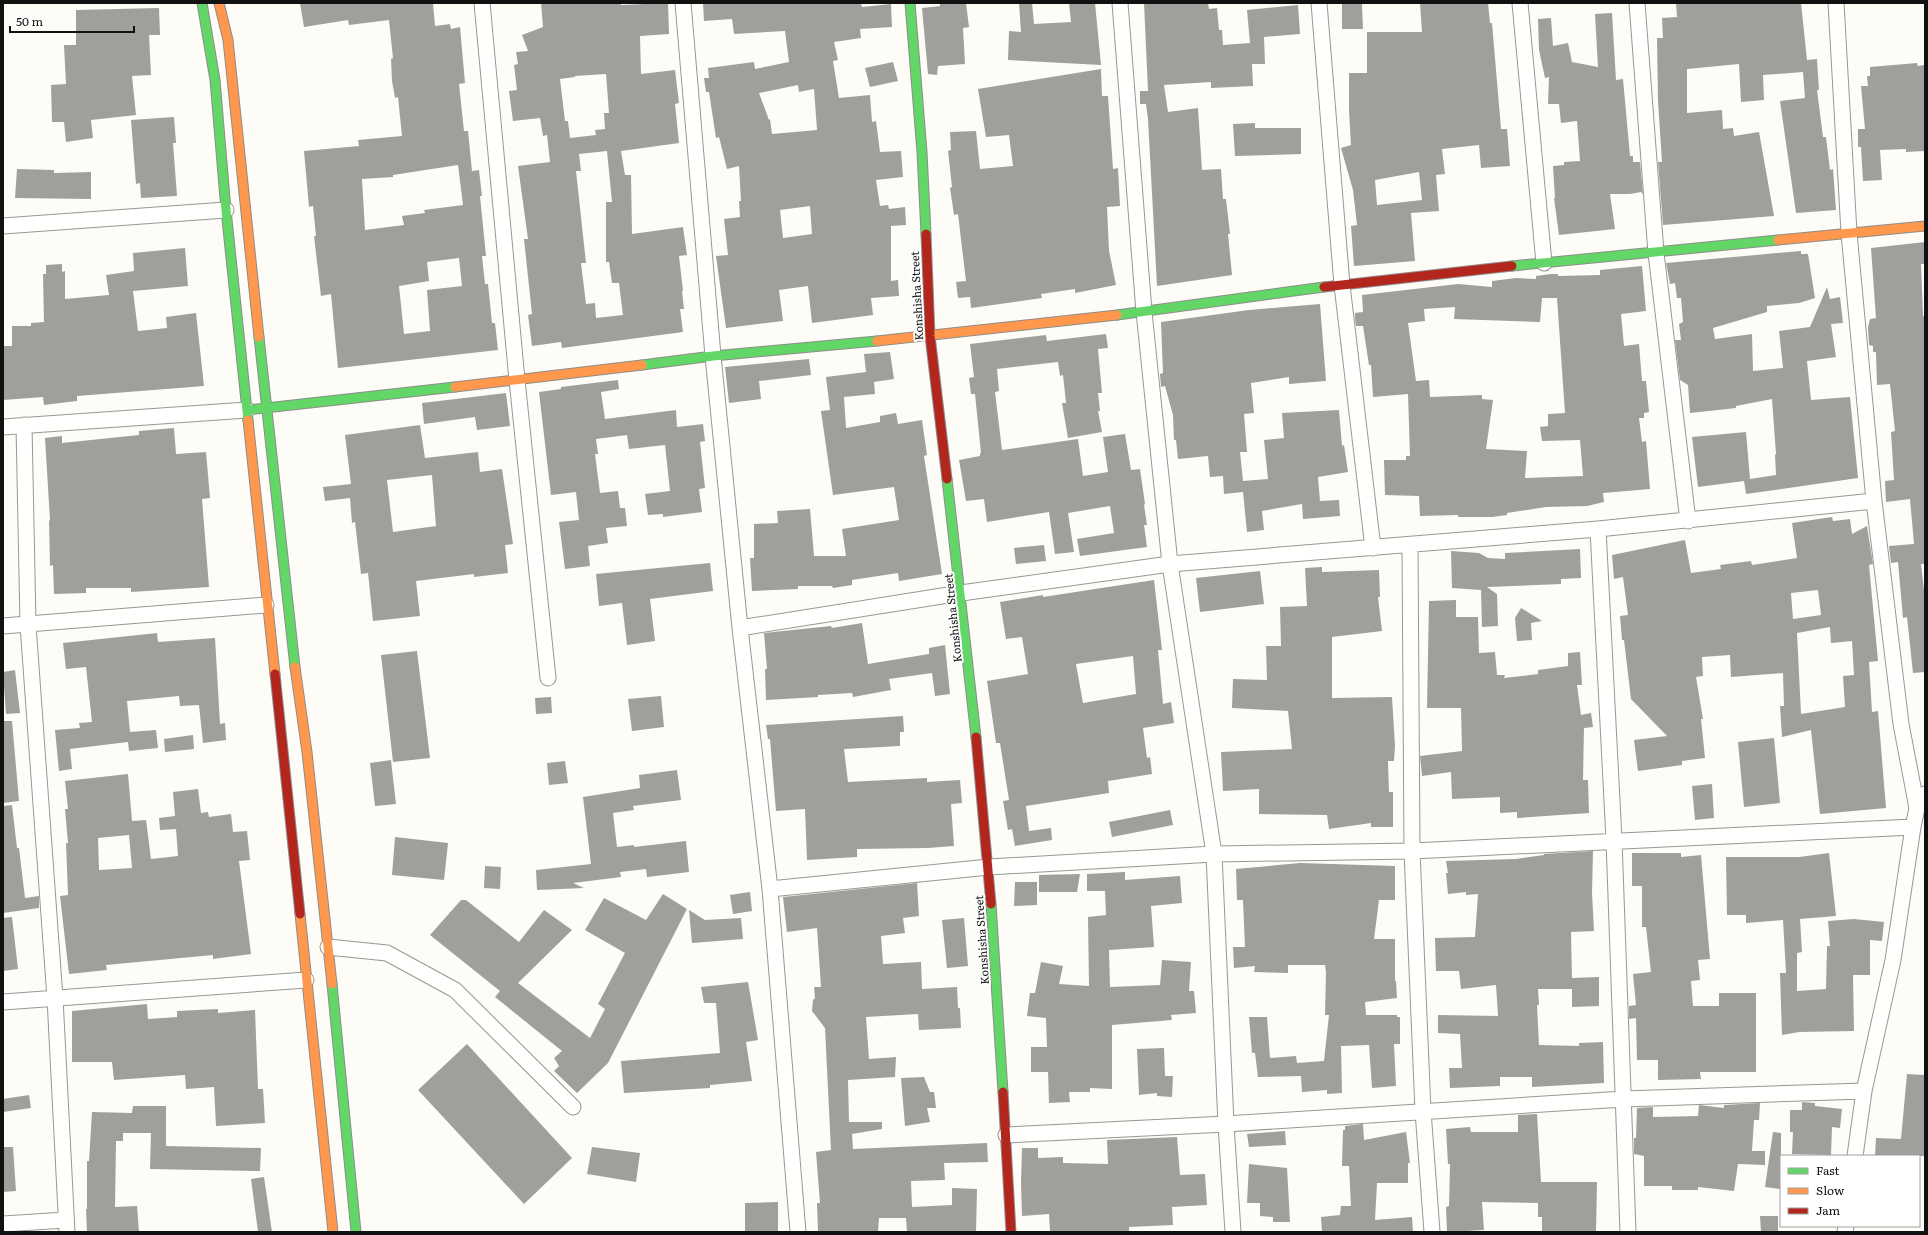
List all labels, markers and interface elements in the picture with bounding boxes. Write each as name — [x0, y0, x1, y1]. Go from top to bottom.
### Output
scale bar — [10, 8, 134, 34]
text: 50 m — [16, 12, 43, 30]
street label: Konshisha Street — [906, 250, 926, 341]
street label: Konshisha Street — [939, 572, 965, 663]
street label: Konshisha Street — [970, 894, 992, 985]
legend — [1780, 1155, 1920, 1227]
text: Fast — [1816, 1161, 1840, 1179]
text: Slow — [1816, 1181, 1845, 1199]
text: Jam — [1816, 1201, 1841, 1219]

